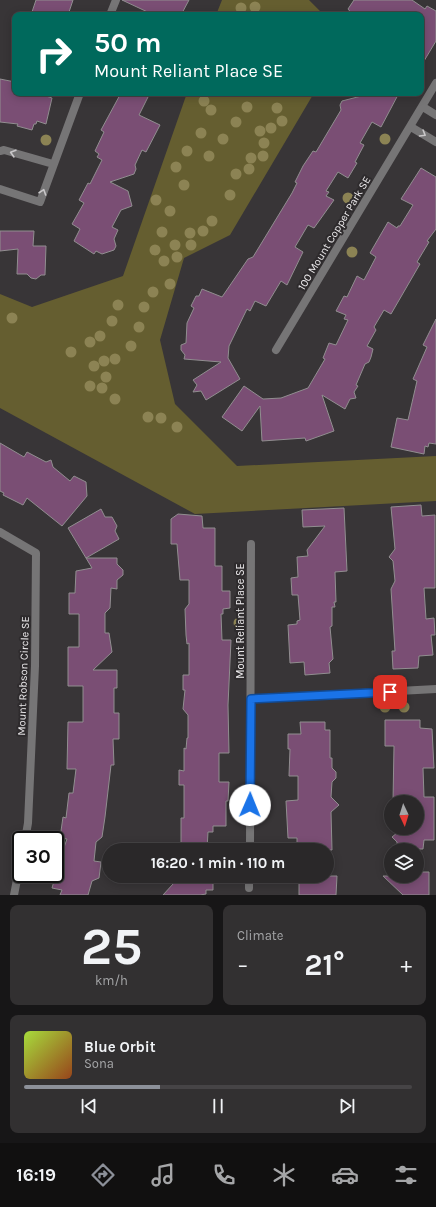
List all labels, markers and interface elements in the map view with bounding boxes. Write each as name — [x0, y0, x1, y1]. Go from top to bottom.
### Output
text: 50 m — [94, 26, 162, 59]
icon: right — [28, 28, 80, 80]
text: Mount Reliant Place SE — [94, 60, 283, 82]
one-way arrow — [419, 130, 427, 137]
one-way arrow — [10, 149, 17, 158]
street label: 100 Mount Copper Park SE — [295, 174, 374, 292]
one-way arrow — [39, 188, 47, 195]
street label: Mount Reliant Place SE — [234, 563, 247, 679]
street label: Mount Robson Circle SE — [15, 616, 32, 736]
pin — [373, 675, 407, 709]
icon: arrive — [379, 681, 401, 703]
position arrow — [229, 784, 271, 826]
north arrow — [384, 795, 424, 835]
map controls — [384, 795, 424, 883]
speed limit sign: 30 — [12, 831, 64, 883]
button: layers — [384, 843, 424, 883]
text: 16:20 · 1 min · 110 m — [151, 854, 285, 872]
text: 25 — [81, 916, 142, 977]
text: Climate — [237, 928, 283, 943]
text: 21° — [304, 947, 345, 983]
text: − — [237, 952, 249, 978]
text: + — [400, 952, 412, 978]
text: km/h — [95, 973, 128, 988]
text: Blue Orbit — [84, 1038, 156, 1056]
text: Sona — [84, 1056, 114, 1071]
icon: previous — [78, 1095, 100, 1117]
icon: pause — [207, 1095, 229, 1117]
icon: next — [336, 1095, 358, 1117]
icon: directions — [89, 1161, 117, 1189]
icon: music — [149, 1161, 177, 1189]
icon: phone — [210, 1161, 238, 1189]
icon: climate — [270, 1161, 298, 1189]
icon: car — [331, 1161, 359, 1189]
icon: filters — [392, 1161, 420, 1189]
text: 16:19 — [16, 1164, 56, 1186]

